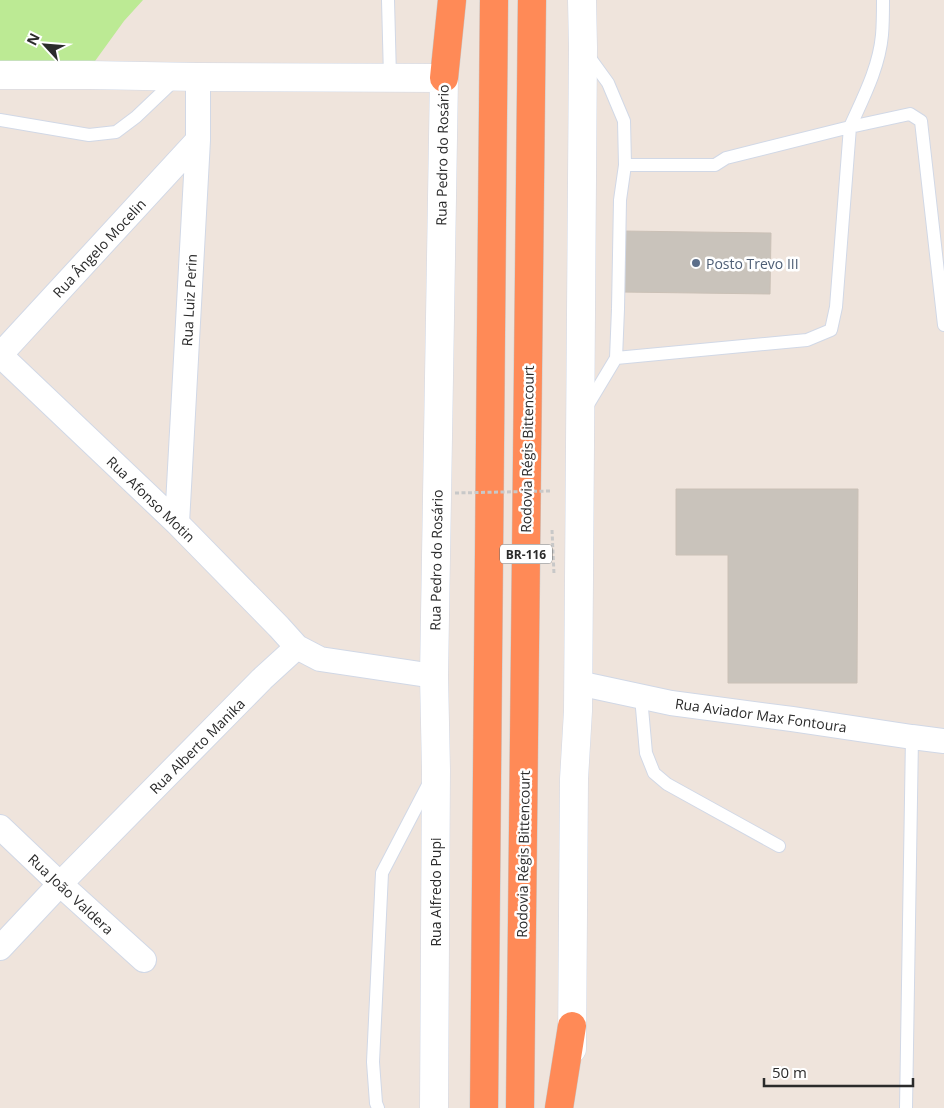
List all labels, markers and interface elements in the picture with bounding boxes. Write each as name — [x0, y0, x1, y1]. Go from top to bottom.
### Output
north arrow — [20, 20, 70, 70]
text: N — [22, 30, 44, 48]
street label: Rua Pedro do Rosário — [431, 84, 453, 226]
street label: Rua Ângelo Mocelin — [48, 195, 150, 301]
street label: Rua Luiz Perin — [177, 253, 201, 347]
place label: Posto Trevo III — [706, 254, 799, 273]
marker: Posto Trevo III — [690, 257, 702, 269]
street label: Rodovia Régis Bittencourt — [516, 365, 538, 533]
street label: Rua Afonso Motin — [103, 452, 199, 546]
street label: Rua Pedro do Rosário — [425, 489, 447, 631]
road number: BR-116 — [500, 544, 552, 564]
street label: Rua Alberto Manika — [145, 694, 249, 798]
street label: Rua Aviador Max Fontoura — [674, 694, 848, 736]
street label: Rodovia Régis Bittencourt — [512, 770, 534, 938]
street label: Rua Alfredo Pupi — [426, 837, 445, 947]
street label: Rua João Valdera — [24, 849, 118, 939]
scale bar — [764, 1056, 913, 1088]
text: 50 m — [772, 1062, 807, 1082]

